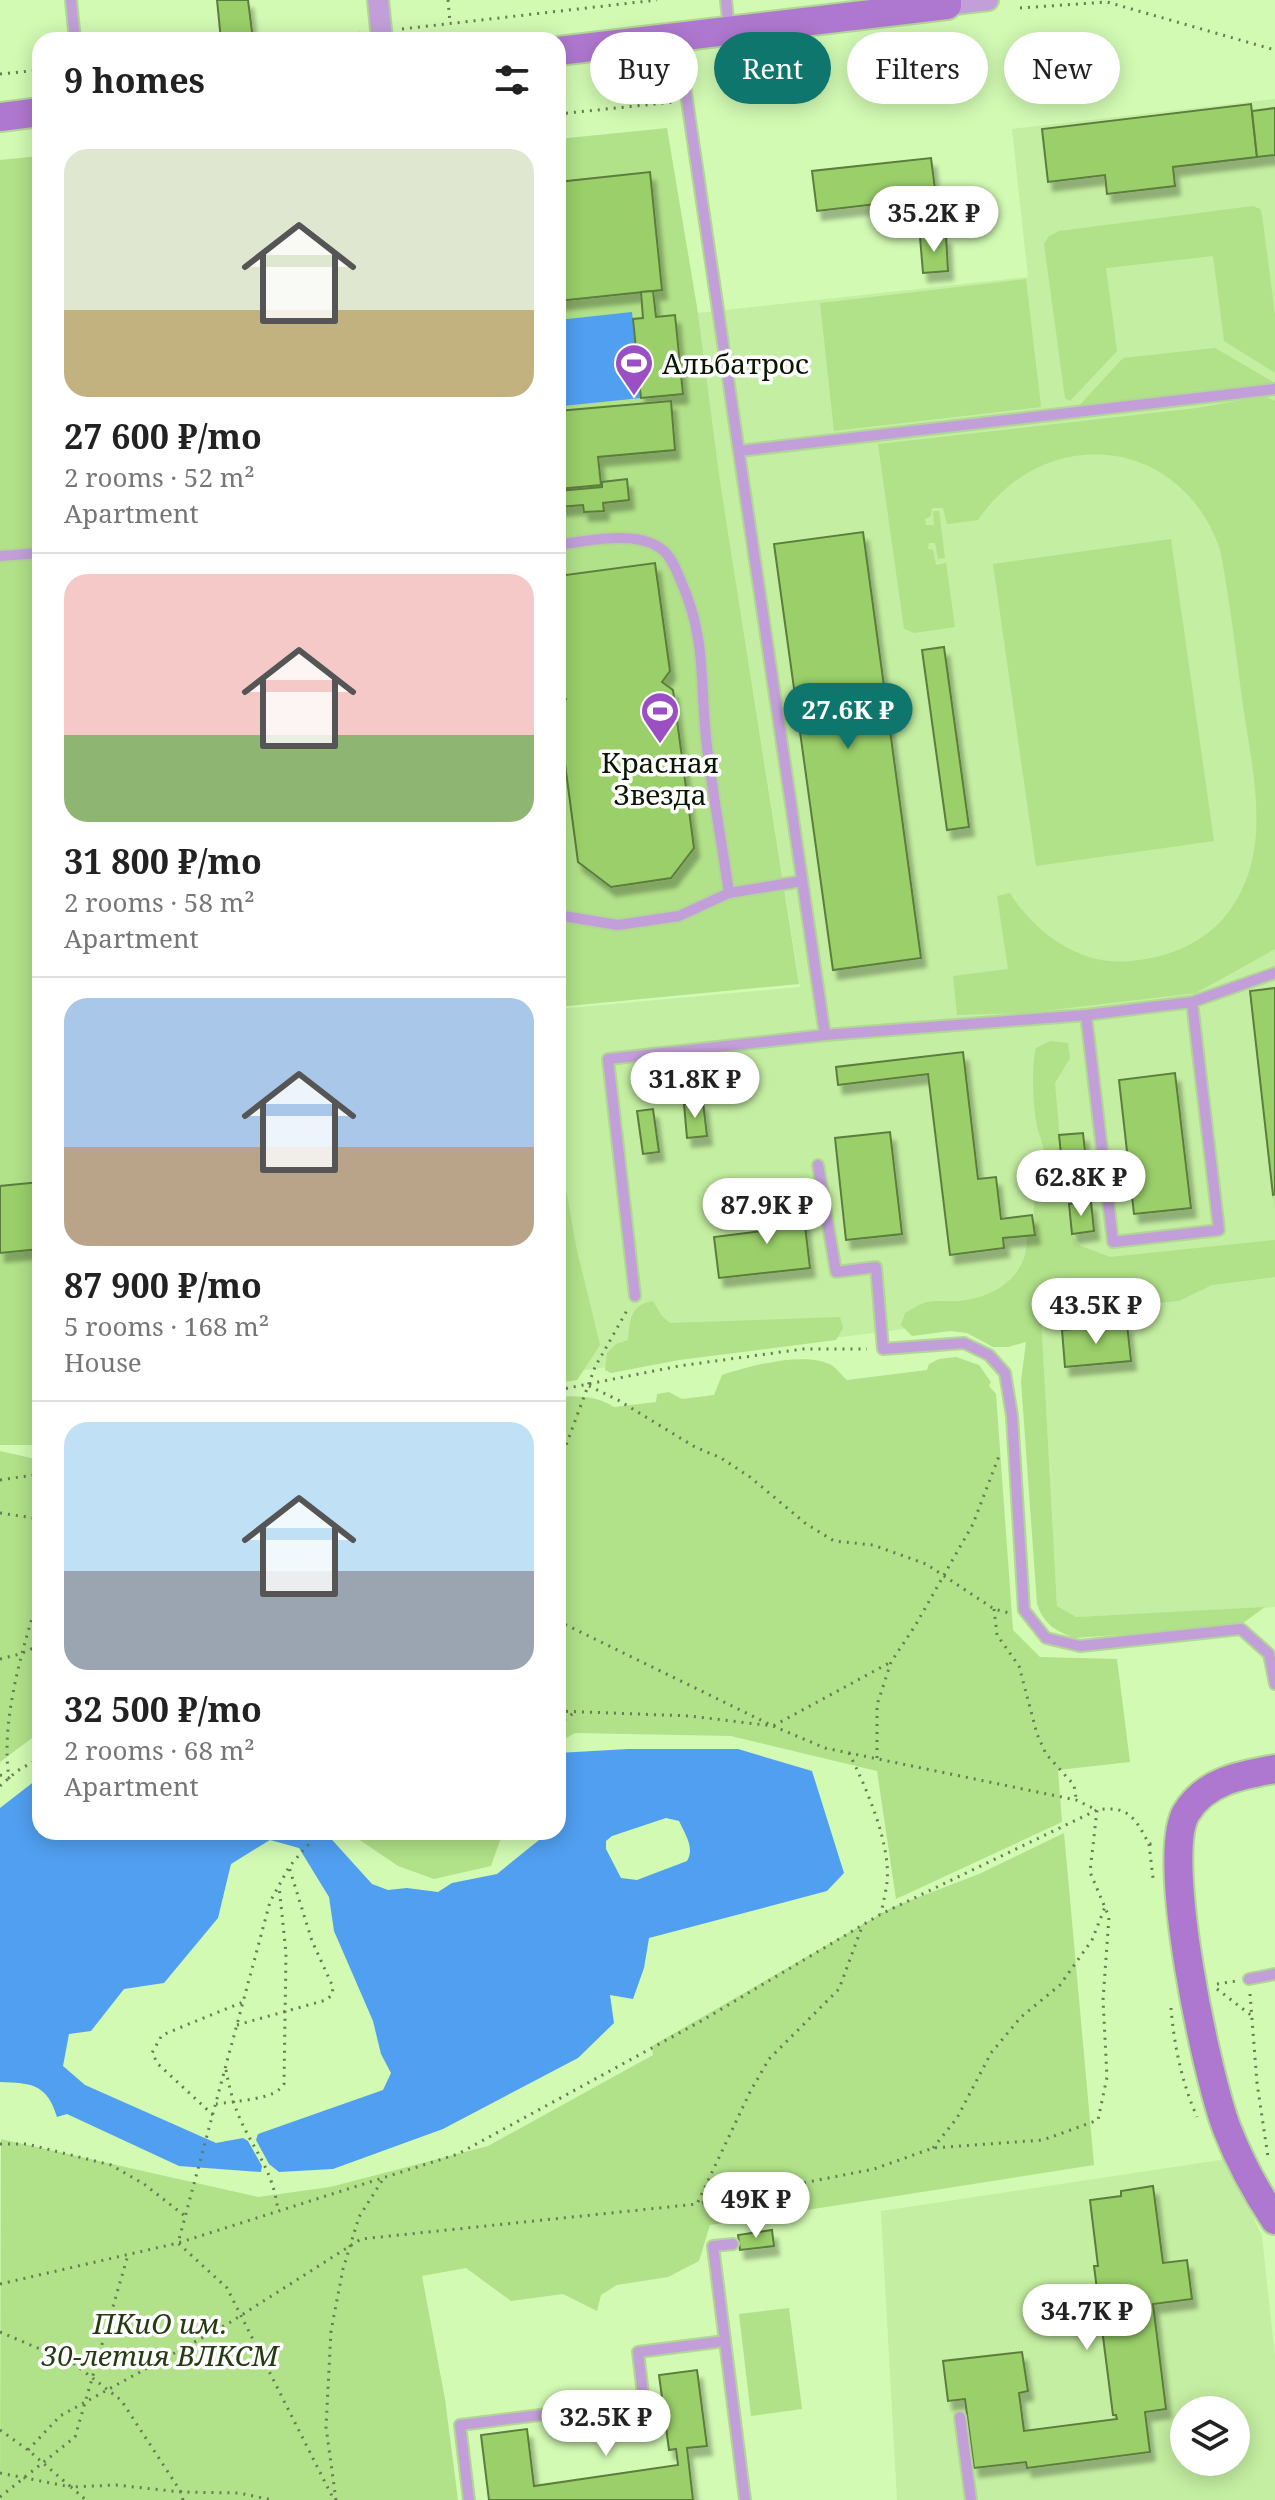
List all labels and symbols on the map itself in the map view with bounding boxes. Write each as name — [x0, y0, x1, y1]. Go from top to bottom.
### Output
pin: 35.2K ₽ — [860, 186, 1008, 254]
sports icon: Альбатрос — [613, 342, 655, 397]
place label: Альбатрос — [662, 344, 809, 382]
pin: 27.6K ₽ — [774, 683, 922, 751]
sports icon: Красная Звезда — [639, 690, 681, 745]
place label: Красная Звезда — [601, 743, 719, 813]
pin: 31.8K ₽ — [621, 1052, 769, 1120]
pin: 62.8K ₽ — [1007, 1150, 1155, 1218]
pin: 87.9K ₽ — [693, 1178, 841, 1246]
pin: 43.5K ₽ — [1022, 1278, 1170, 1346]
pin: 49K ₽ — [700, 2172, 812, 2240]
pin: 34.7K ₽ — [1013, 2284, 1161, 2352]
park label: ПКиО им. 30-летия ВЛКСМ — [41, 2304, 281, 2374]
pin: 32.5K ₽ — [532, 2390, 680, 2458]

